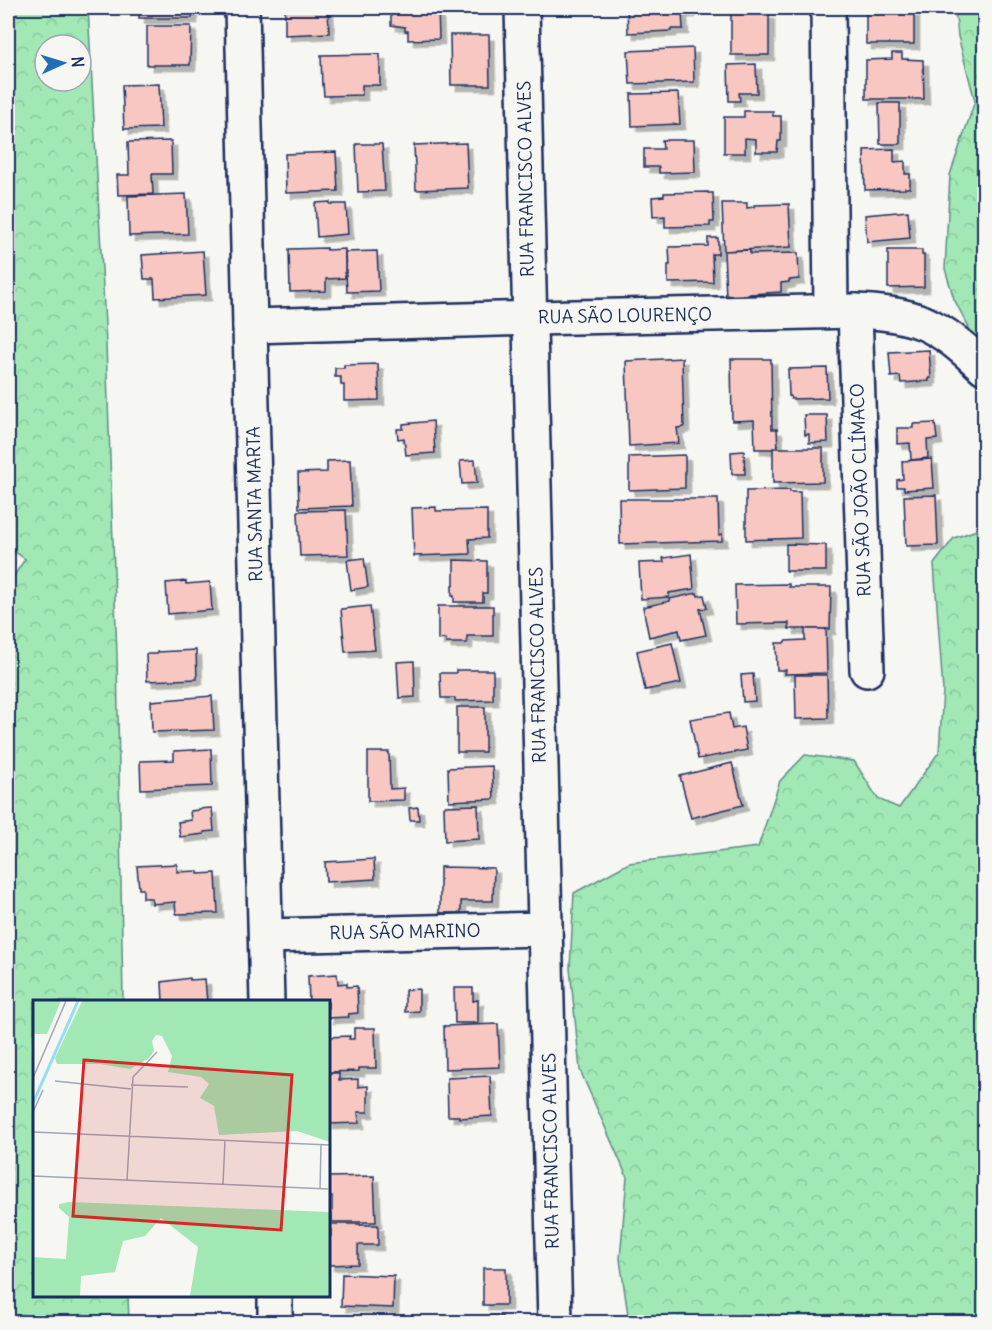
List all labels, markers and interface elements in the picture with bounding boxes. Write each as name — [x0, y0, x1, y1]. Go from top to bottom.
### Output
north arrow — [33, 33, 93, 93]
text: N — [68, 56, 88, 68]
street label: RUA FRANCISCO ALVES — [512, 81, 539, 277]
street label: RUA SÃO LOURENÇO — [538, 302, 712, 329]
street label: RUA SÃO JOÃO CLÍMACO — [845, 383, 876, 597]
street label: RUA SANTA MARTA — [242, 426, 267, 582]
street label: RUA FRANCISCO ALVES — [524, 567, 551, 763]
street label: RUA SÃO MARINO — [329, 919, 481, 944]
inset map — [33, 1000, 330, 1297]
street label: RUA FRANCISCO ALVES — [537, 1053, 564, 1249]

